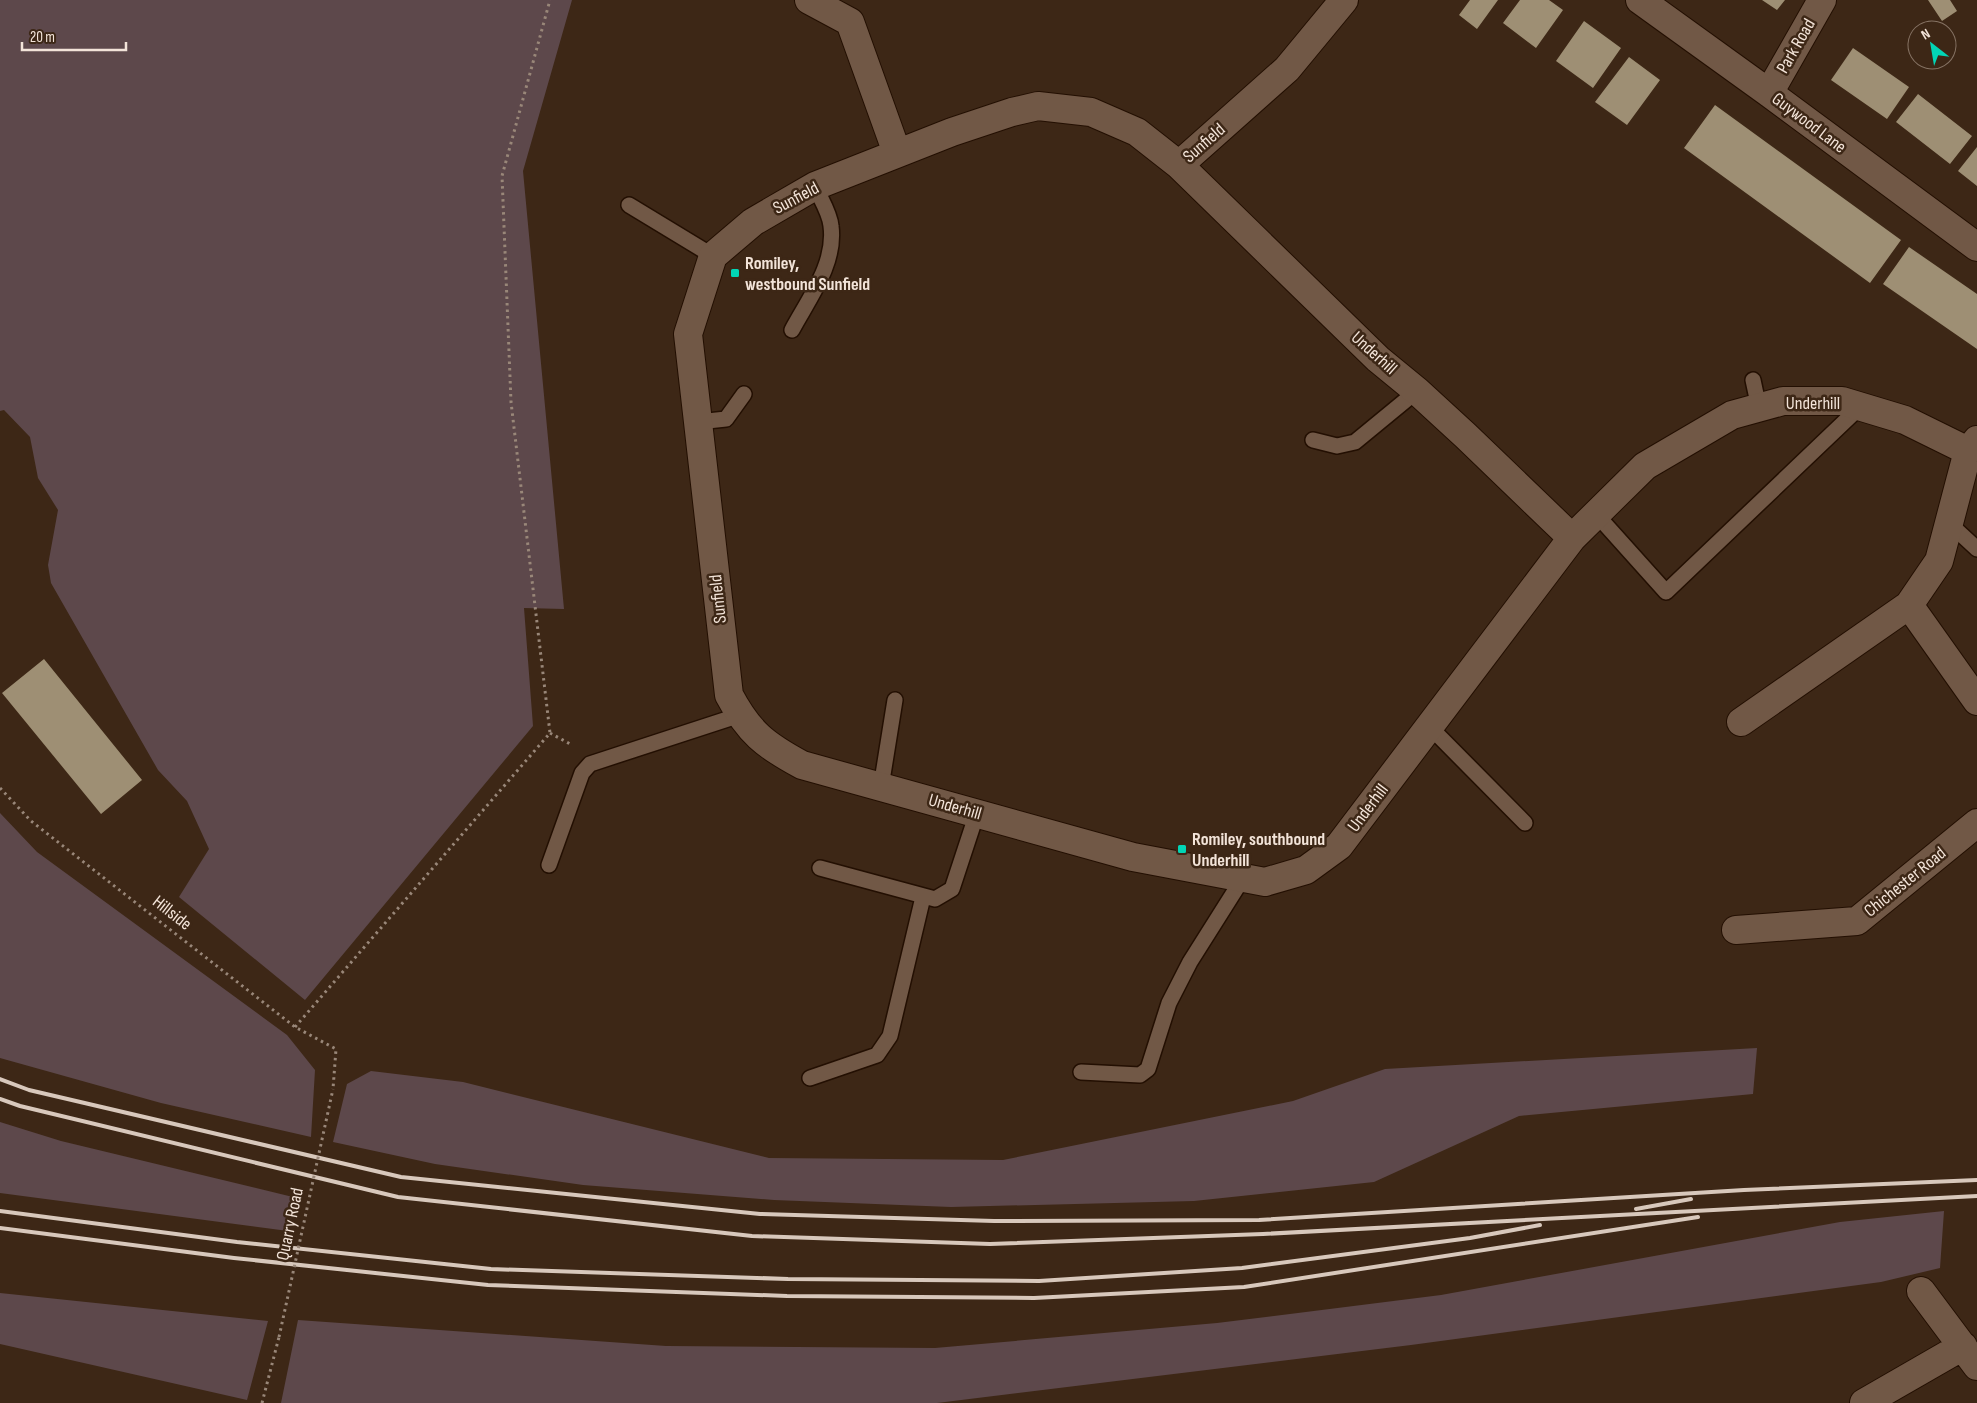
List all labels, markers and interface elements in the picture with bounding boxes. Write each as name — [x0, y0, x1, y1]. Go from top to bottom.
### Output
street label: Park Road — [1772, 15, 1820, 77]
scale bar — [22, 20, 126, 52]
north arrow — [1907, 20, 1957, 70]
text: N — [1918, 25, 1933, 43]
text: 20 m — [30, 28, 55, 47]
street label: Guywood Lane — [1768, 88, 1850, 158]
street label: Sunfield — [1179, 119, 1229, 167]
street label: Sunfield — [769, 177, 823, 219]
place label: Romiley, westbound Sunfield — [745, 253, 870, 295]
marker: Romiley, westbound Sunfield — [729, 267, 741, 279]
street label: Underhill — [1347, 327, 1401, 379]
street label: Underhill — [1786, 393, 1840, 414]
street label: Sunfield — [705, 574, 731, 624]
street label: Underhill — [1343, 780, 1393, 836]
street label: Underhill — [926, 789, 984, 825]
place label: Romiley, southbound Underhill — [1192, 829, 1325, 871]
marker: Romiley, southbound Underhill — [1176, 843, 1188, 855]
street label: Chichester Road — [1860, 843, 1950, 921]
street label: Hillside — [148, 891, 196, 935]
street label: Quarry Road — [272, 1186, 308, 1262]

